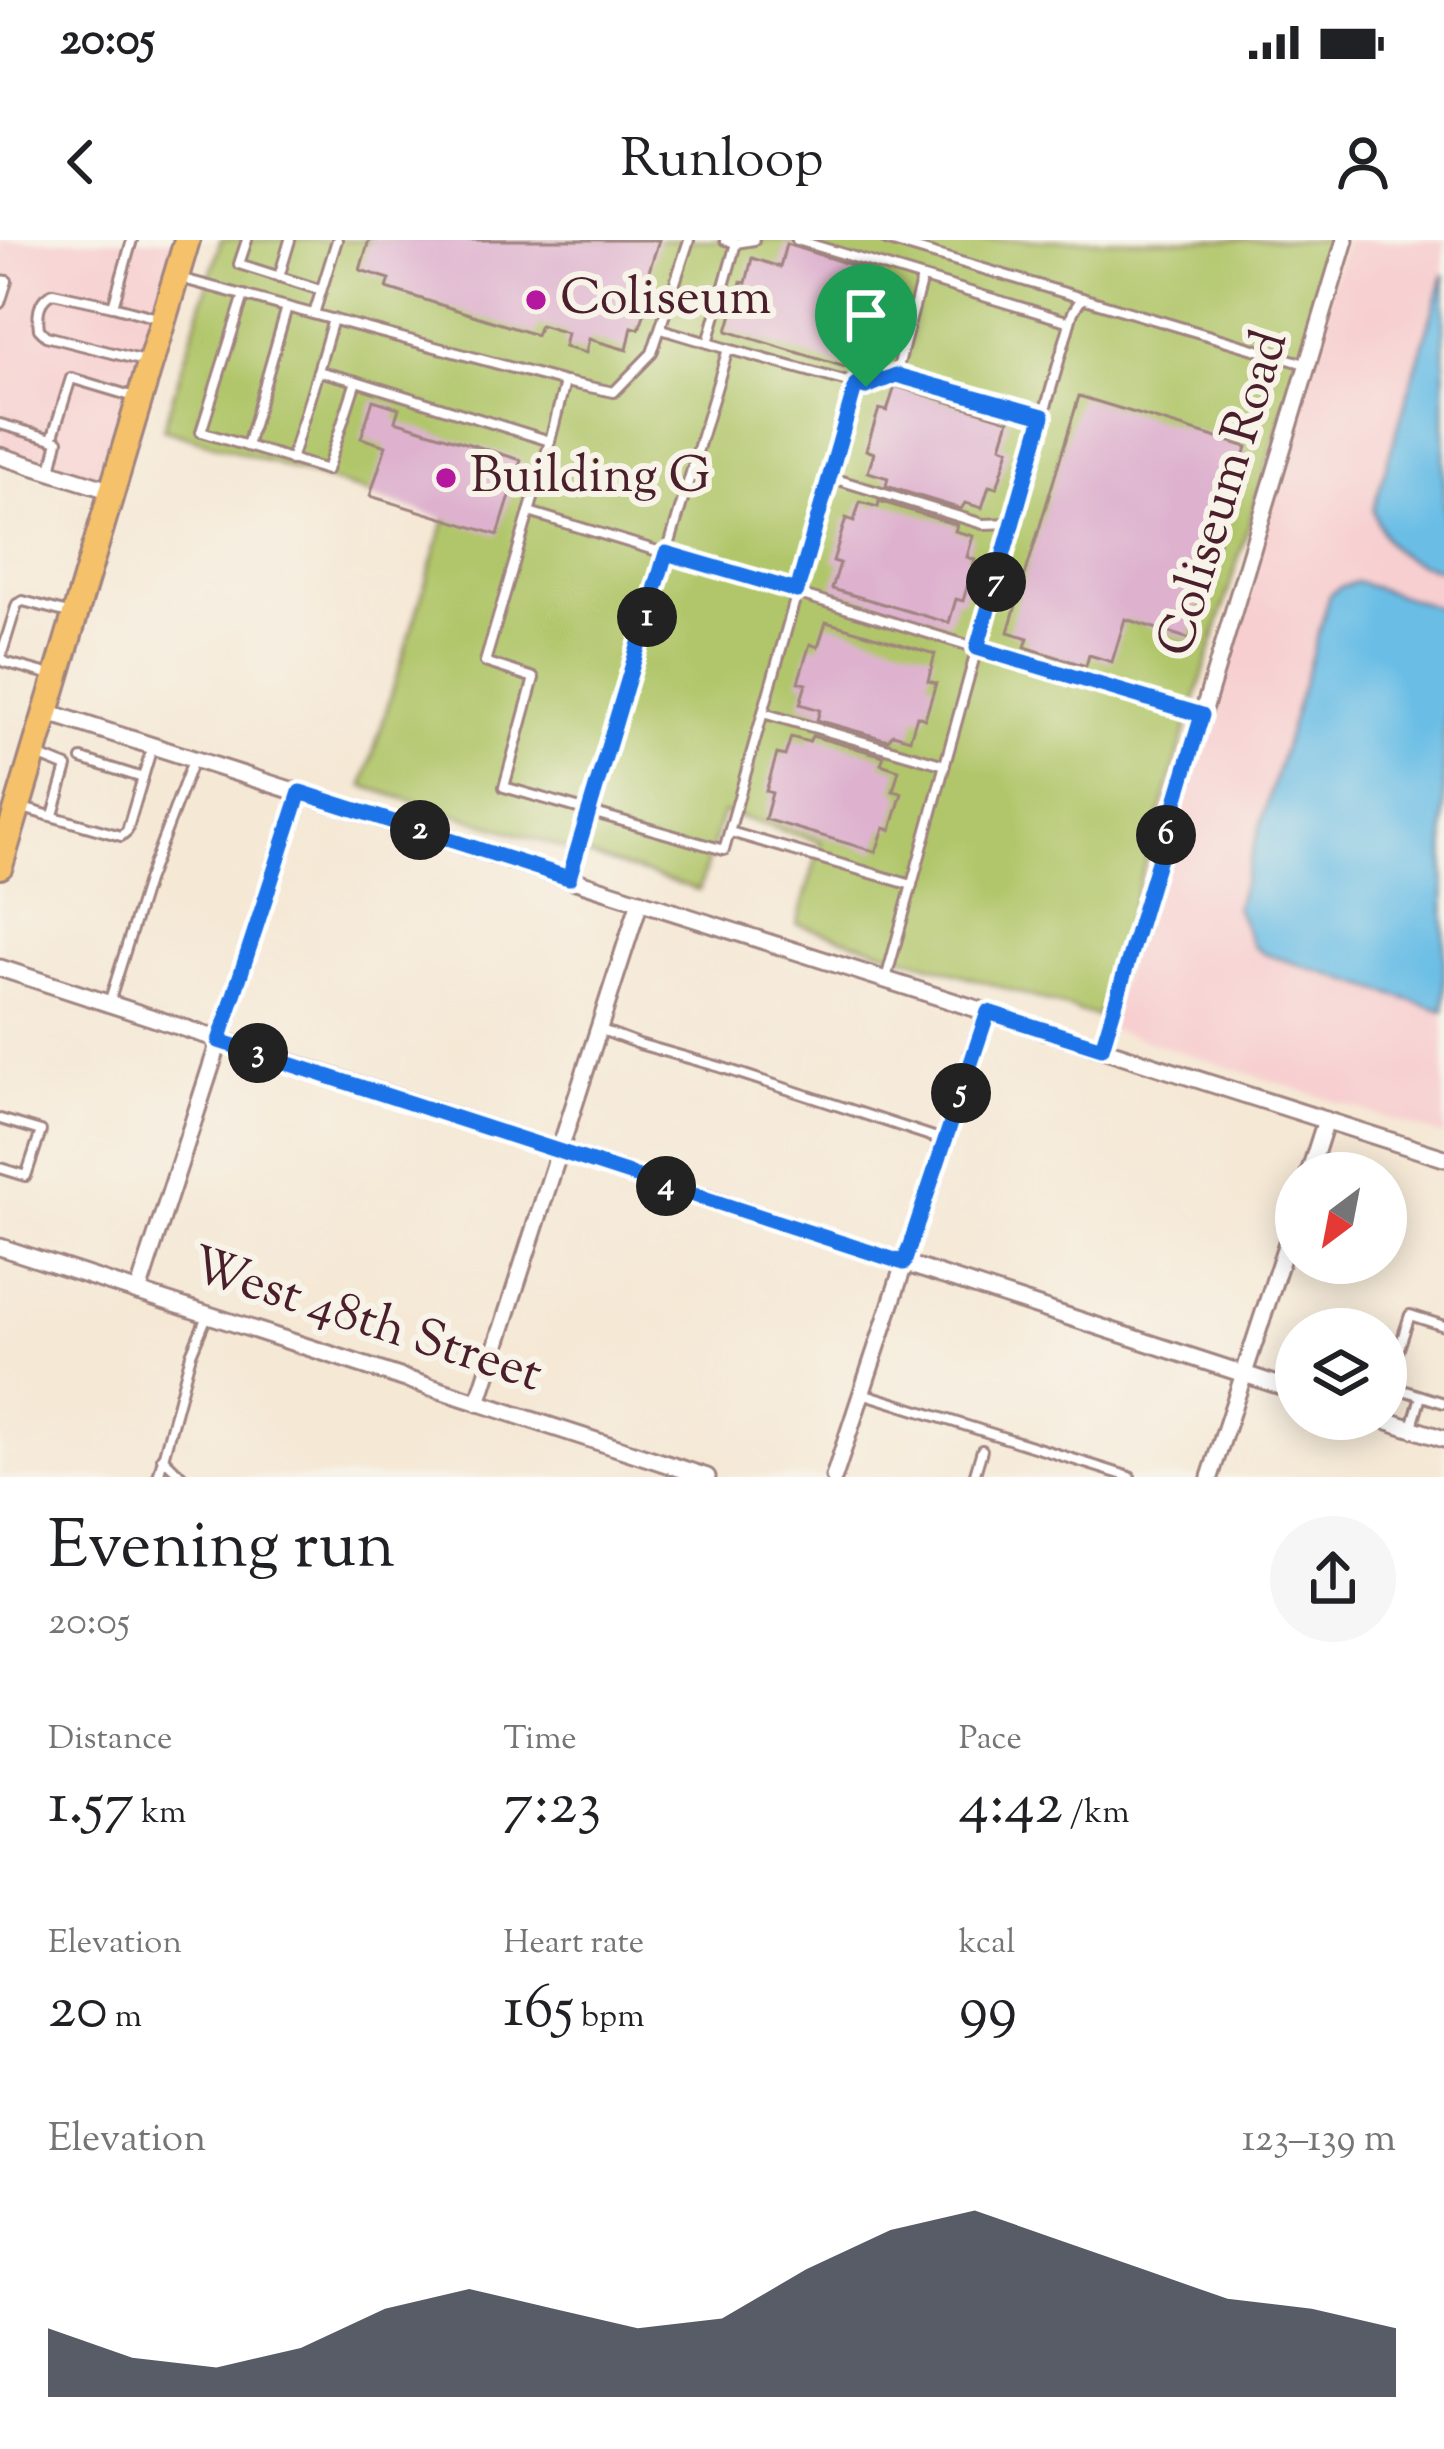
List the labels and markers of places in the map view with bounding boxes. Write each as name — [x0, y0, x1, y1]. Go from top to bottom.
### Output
place label: Coliseum — [560, 264, 771, 337]
pin — [815, 264, 917, 387]
marker: Coliseum — [523, 287, 549, 313]
place label: Building G — [470, 442, 710, 515]
marker: Building G — [433, 465, 459, 491]
pin: 7 — [966, 552, 1026, 612]
pin: 1 — [617, 587, 677, 647]
pin: 2 — [390, 800, 450, 860]
pin: 6 — [1136, 805, 1196, 865]
pin: 3 — [228, 1023, 288, 1083]
pin: 5 — [931, 1063, 991, 1123]
pin: 4 — [636, 1156, 696, 1216]

